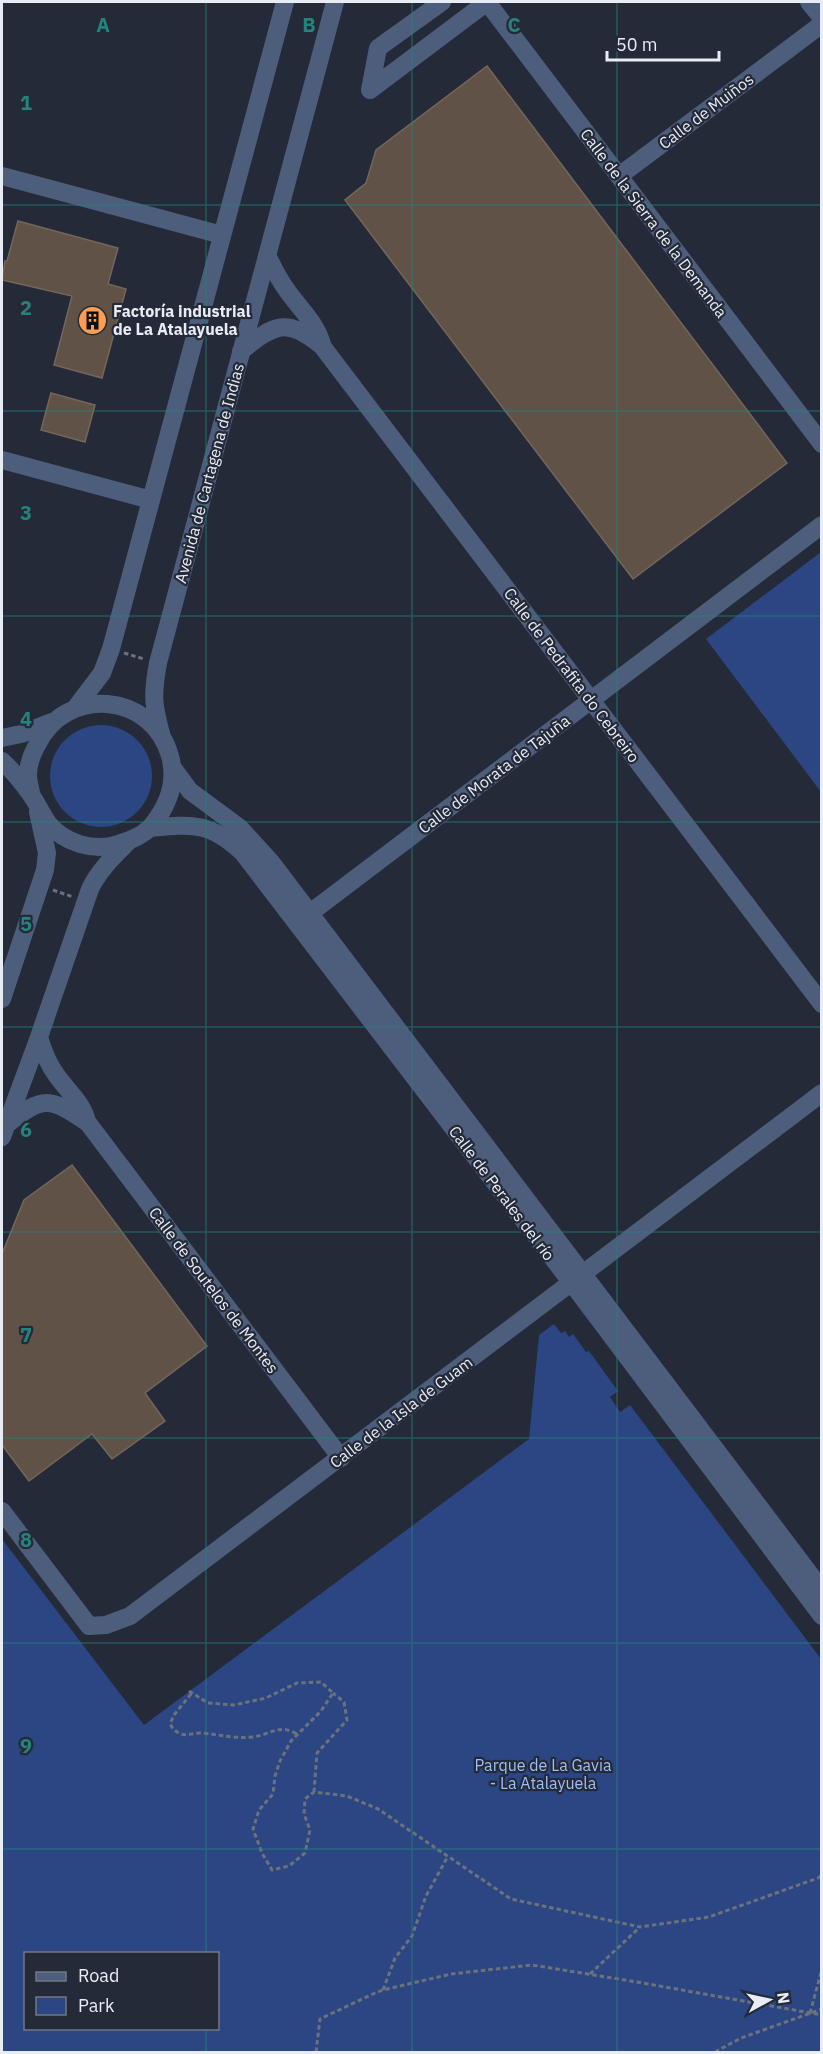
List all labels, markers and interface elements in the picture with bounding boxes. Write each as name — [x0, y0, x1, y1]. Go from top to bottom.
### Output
text: A — [96, 11, 110, 38]
text: B — [302, 11, 316, 38]
text: C — [507, 11, 521, 38]
scale bar — [607, 24, 720, 62]
text: 50 m — [616, 33, 658, 56]
street label: Calle de Muiños — [655, 69, 757, 153]
text: 1 — [20, 89, 32, 116]
street label: Calle de la Sierra de la Demanda — [576, 124, 732, 322]
text: 2 — [20, 294, 32, 321]
place label: Factoría industrial de La Atalayuela — [113, 301, 251, 339]
building icon: Factoría industrial de La Atalayuela — [76, 304, 108, 336]
street label: Avenida de Cartagena de Indias — [170, 361, 248, 585]
text: 3 — [20, 499, 32, 526]
street label: Calle de Pedrafita do Cebreiro — [500, 584, 644, 766]
text: 4 — [20, 705, 32, 732]
street label: Calle de Morata de Tajuña — [414, 710, 574, 838]
text: 5 — [20, 910, 32, 937]
text: 6 — [20, 1116, 32, 1143]
street label: Calle de Perales del río — [445, 1122, 559, 1264]
street label: Calle de Soutelos de Montes — [145, 1203, 283, 1377]
text: 7 — [20, 1321, 32, 1348]
street label: Calle de la Isla de Guam — [326, 1352, 476, 1472]
text: 8 — [20, 1526, 32, 1553]
text: 9 — [20, 1732, 32, 1759]
park label: Parque de La Gavia - La Atalayuela — [475, 1755, 612, 1793]
legend — [24, 1952, 219, 2030]
text: Road — [78, 1964, 119, 1987]
north arrow — [739, 1970, 799, 2030]
text: N — [773, 1991, 795, 2005]
text: Park — [78, 1994, 115, 2017]

